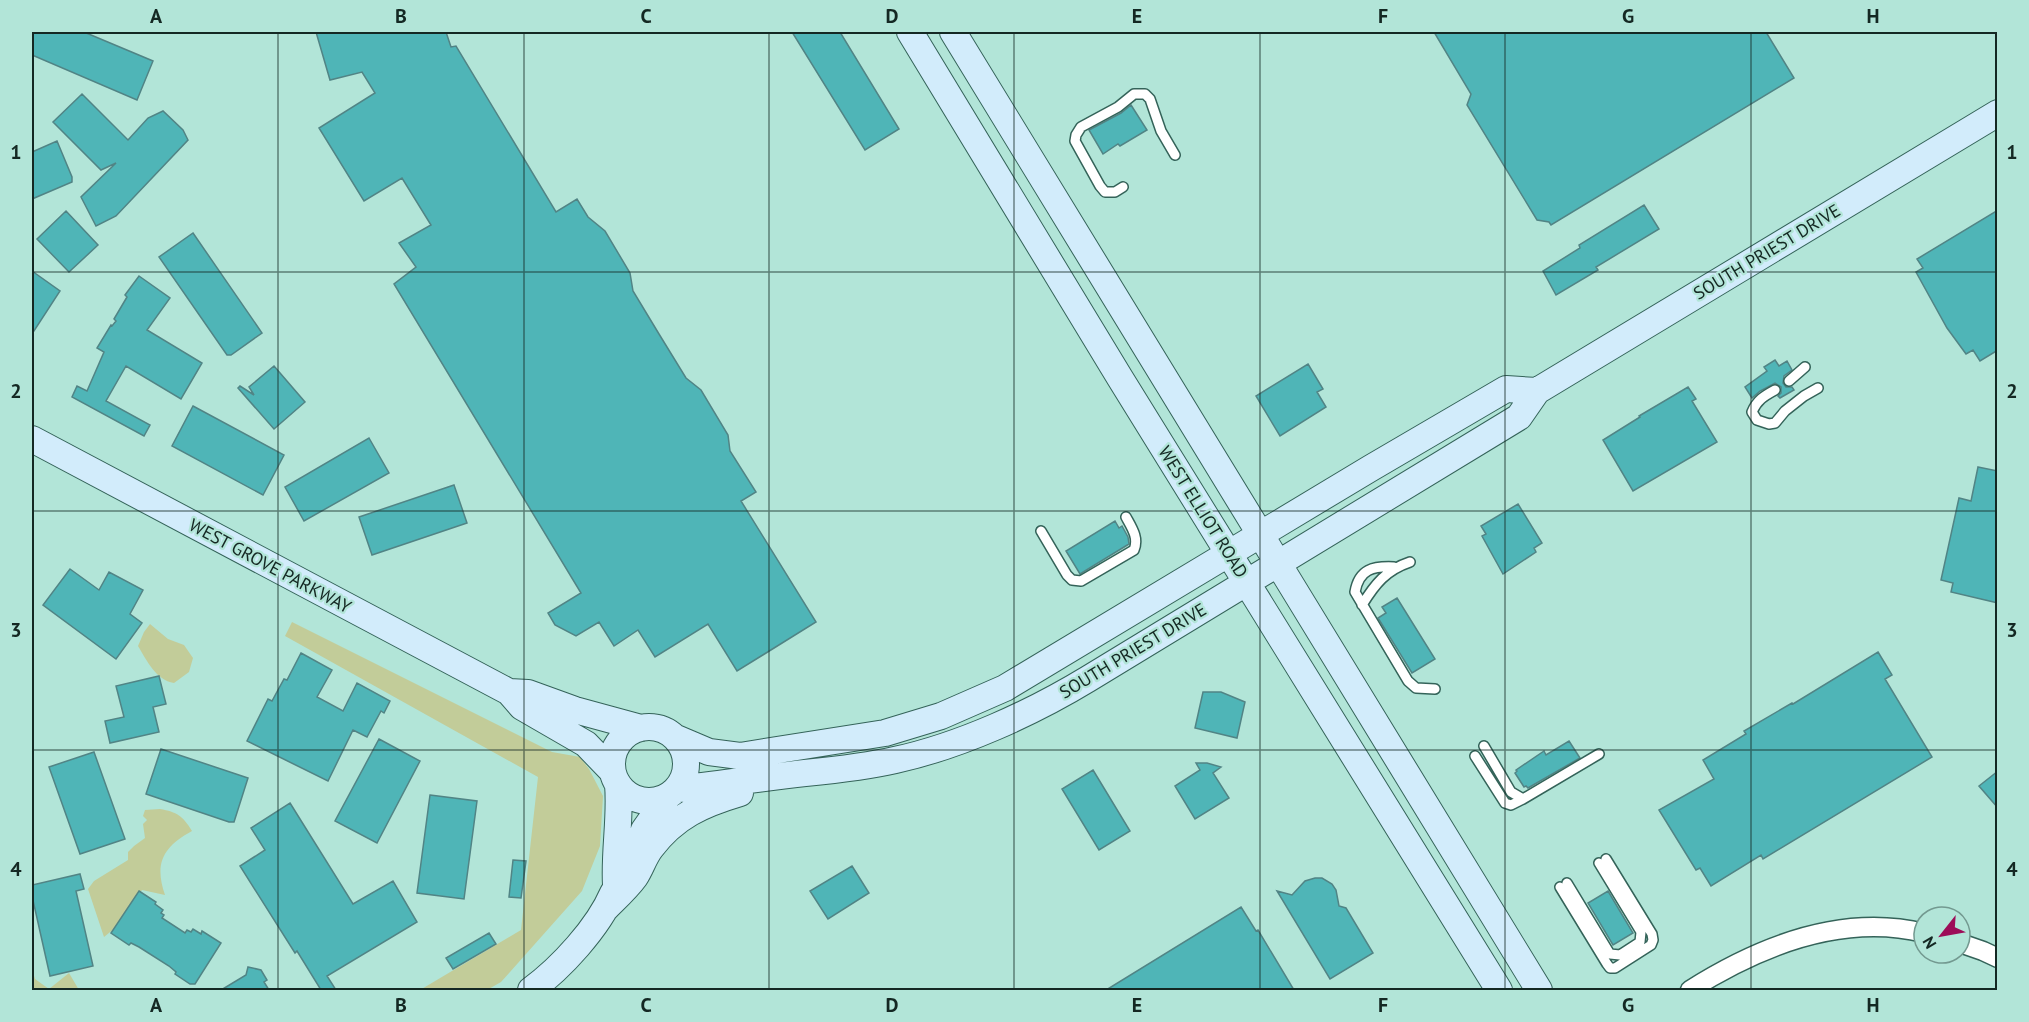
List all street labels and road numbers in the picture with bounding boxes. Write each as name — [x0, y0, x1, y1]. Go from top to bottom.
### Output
street label: SOUTH PRIEST DRIVE — [1689, 199, 1844, 305]
street label: WEST ELLIOT ROAD — [1154, 441, 1253, 582]
street label: WEST GROVE PARKWAY — [185, 513, 355, 618]
street label: SOUTH PRIEST DRIVE — [1055, 598, 1210, 704]

